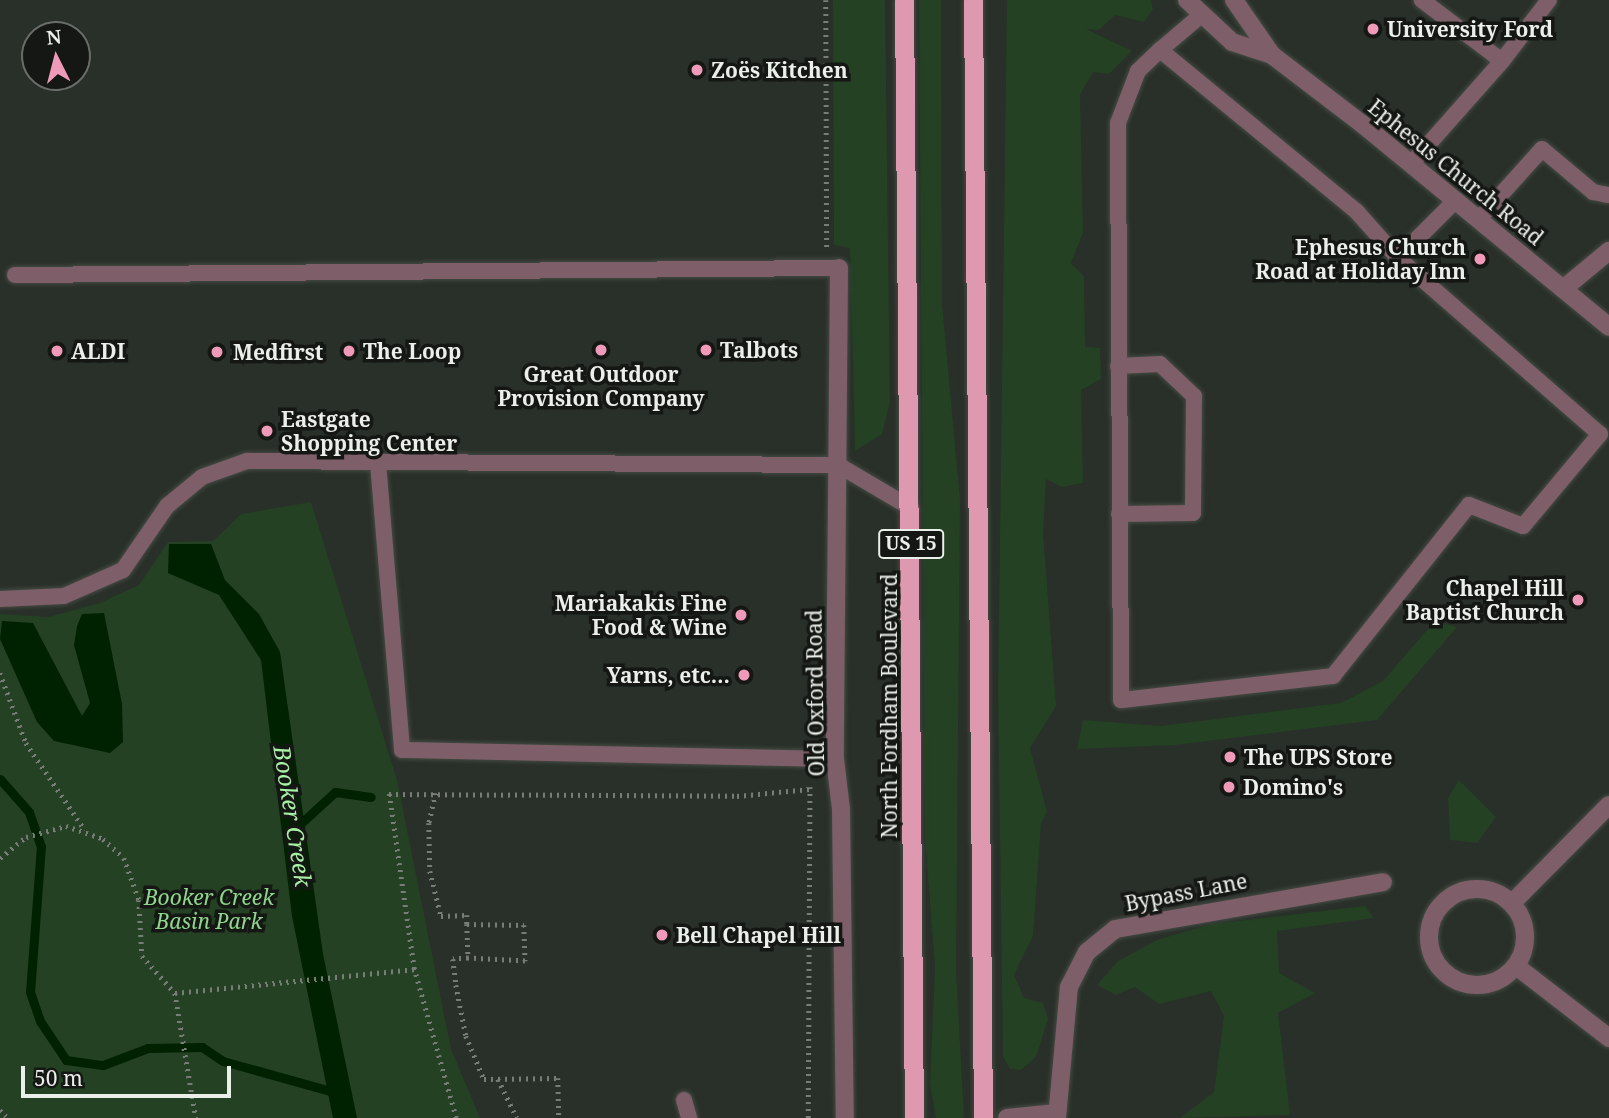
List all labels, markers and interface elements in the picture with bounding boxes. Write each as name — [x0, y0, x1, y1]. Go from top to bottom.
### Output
place label: University Ford — [1387, 16, 1553, 42]
north arrow — [21, 21, 91, 91]
marker: University Ford — [1365, 21, 1381, 37]
text: N — [45, 23, 63, 51]
place label: Zoës Kitchen — [711, 57, 848, 83]
marker: Zoës Kitchen — [689, 62, 705, 78]
street label: Ephesus Church Road — [1364, 94, 1548, 250]
place label: Ephesus Church Road at Holiday Inn — [1255, 234, 1466, 284]
marker: Ephesus Church Road at Holiday Inn — [1472, 251, 1488, 267]
place label: Talbots — [720, 337, 798, 363]
place label: ALDI — [71, 338, 125, 364]
place label: The Loop — [363, 338, 461, 364]
place label: Medfirst — [233, 339, 323, 365]
marker: Medfirst — [207, 342, 227, 362]
marker: Great Outdoor Provision Company — [593, 342, 609, 358]
marker: Talbots — [698, 342, 714, 358]
marker: ALDI — [49, 343, 65, 359]
marker: The Loop — [341, 343, 357, 359]
place label: Great Outdoor Provision Company — [498, 361, 704, 411]
place label: Eastgate Shopping Center — [281, 406, 457, 456]
marker: Eastgate Shopping Center — [259, 423, 275, 439]
road number: US 15 — [878, 528, 944, 559]
street label: North Fordham Boulevard — [876, 574, 902, 838]
place label: Chapel Hill Baptist Church — [1406, 575, 1564, 625]
place label: Mariakakis Fine Food & Wine — [555, 590, 727, 640]
marker: Chapel Hill Baptist Church — [1570, 592, 1586, 608]
marker: Mariakakis Fine Food & Wine — [733, 607, 749, 623]
street label: Old Oxford Road — [801, 609, 829, 777]
place label: Yarns, etc… — [607, 662, 730, 688]
marker: Yarns, etc… — [736, 667, 752, 683]
water label: Booker Creek — [268, 743, 318, 889]
place label: The UPS Store — [1244, 744, 1392, 770]
marker: The UPS Store — [1222, 749, 1238, 765]
place label: Domino's — [1243, 774, 1343, 800]
marker: Domino's — [1221, 779, 1237, 795]
street label: Bypass Lane — [1123, 868, 1249, 916]
park label: Booker Creek Basin Park — [144, 884, 274, 934]
place label: Bell Chapel Hill — [676, 922, 841, 948]
marker: Bell Chapel Hill — [654, 927, 670, 943]
scale bar — [24, 1052, 234, 1096]
text: 50 m — [34, 1064, 83, 1092]

